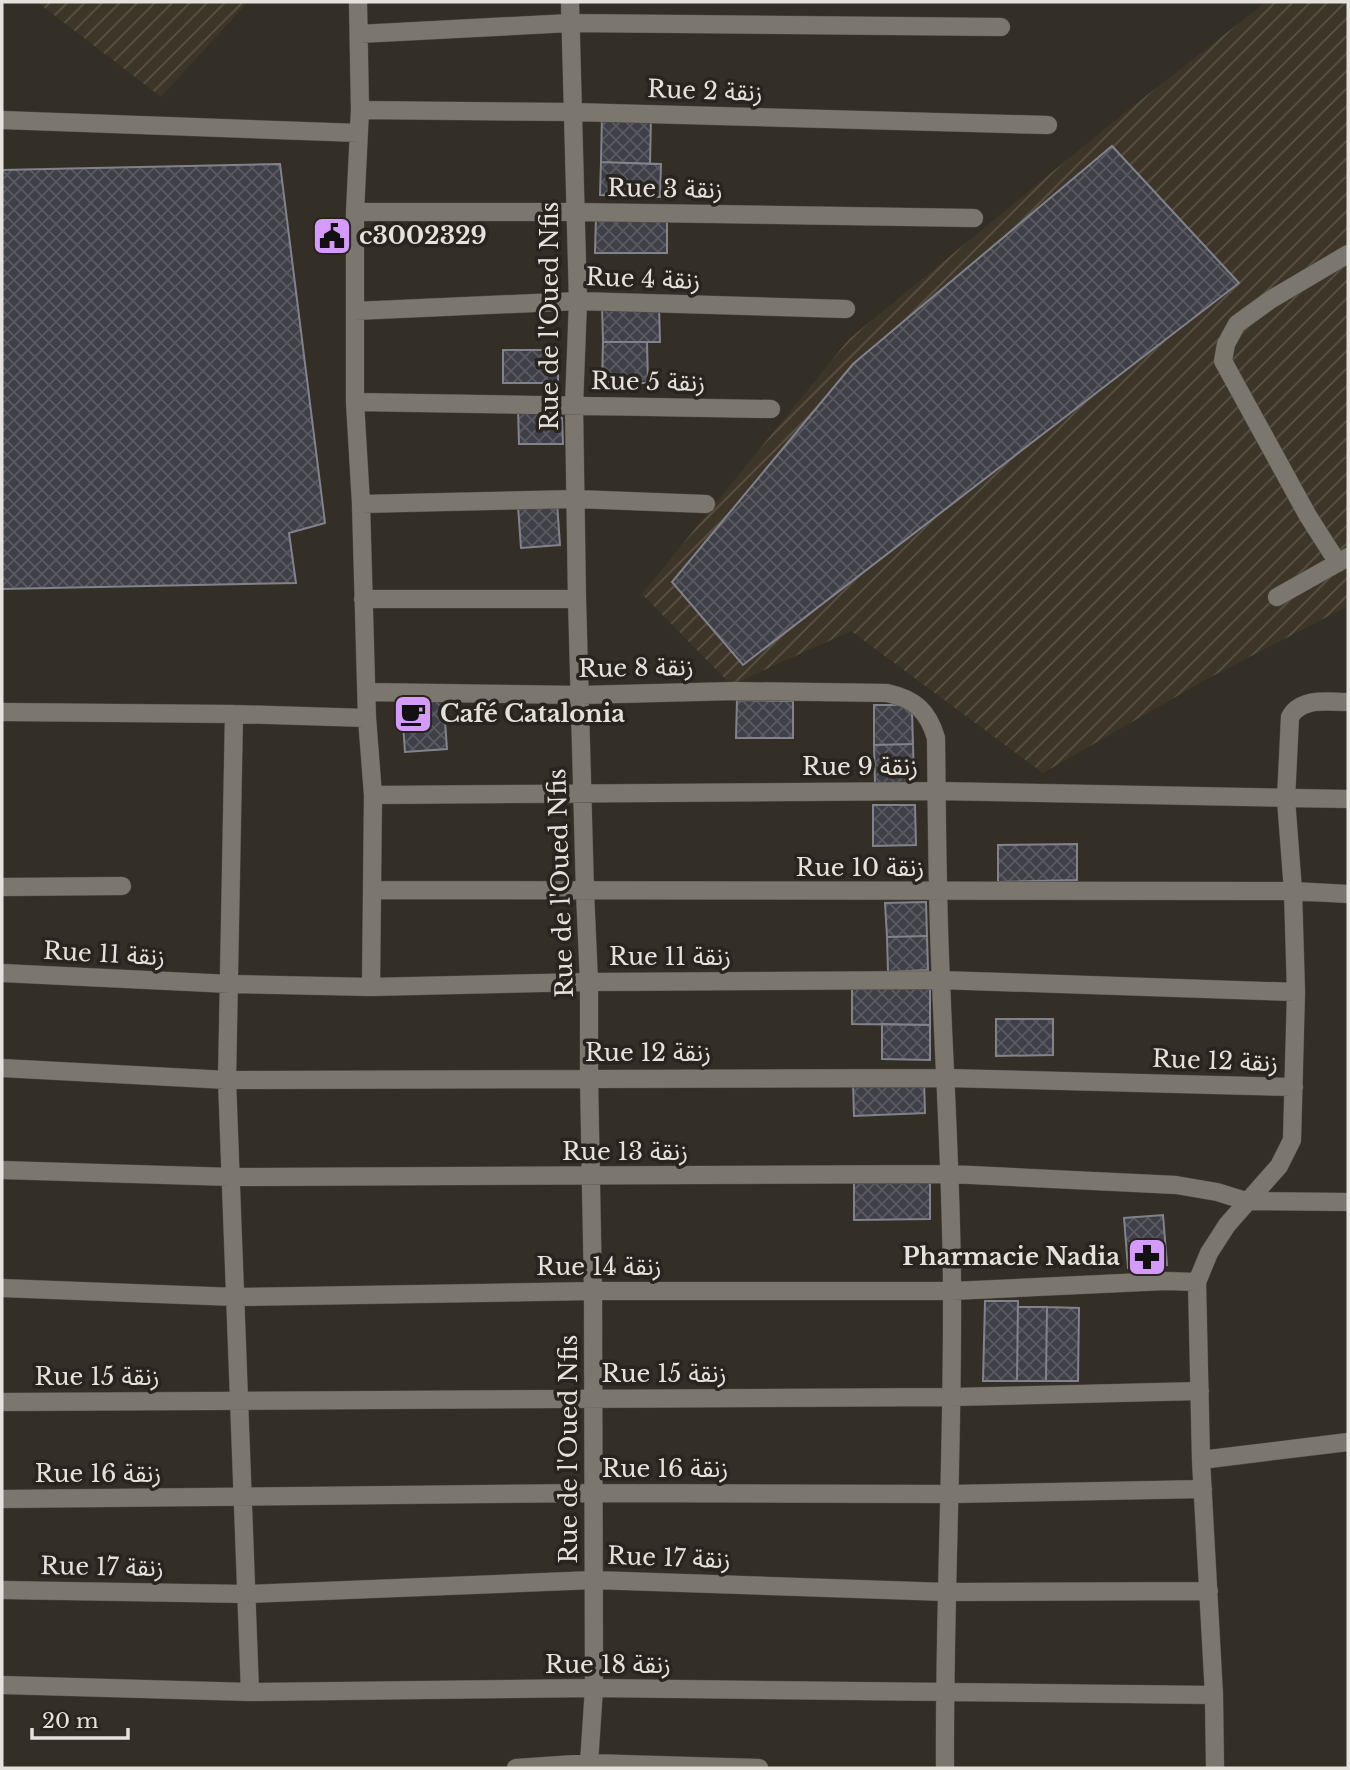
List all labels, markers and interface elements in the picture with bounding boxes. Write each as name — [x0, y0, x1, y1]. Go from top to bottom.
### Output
street label: Rue 2 زنقة — [647, 74, 763, 107]
street label: Rue 3 زنقة — [607, 173, 723, 204]
street label: Rue de l'Oued Nfis — [535, 201, 564, 431]
public building icon: c3002329 — [311, 215, 353, 257]
place label: c3002329 — [359, 221, 487, 250]
street label: Rue 4 زنقة — [585, 262, 701, 295]
street label: Rue 5 زنقة — [591, 366, 705, 397]
street label: Rue 8 زنقة — [578, 652, 694, 683]
cafe icon: Café Catalonia — [392, 693, 434, 735]
place label: Café Catalonia — [440, 699, 625, 728]
street label: Rue 9 زنقة — [802, 752, 918, 781]
street label: Rue de l'Oued Nfis — [542, 768, 579, 998]
street label: Rue 10 زنقة — [796, 853, 924, 882]
street label: Rue 11 زنقة — [42, 936, 166, 971]
street label: Rue 11 زنقة — [609, 942, 731, 971]
street label: Rue 12 زنقة — [585, 1038, 711, 1067]
street label: Rue 12 زنقة — [1151, 1044, 1279, 1077]
street label: Rue 13 زنقة — [562, 1137, 688, 1166]
pharmacy icon: Pharmacie Nadia — [1126, 1236, 1168, 1278]
place label: Pharmacie Nadia — [902, 1242, 1120, 1271]
street label: Rue 14 زنقة — [536, 1252, 662, 1281]
street label: Rue de l'Oued Nfis — [554, 1334, 583, 1564]
street label: Rue 15 زنقة — [602, 1359, 726, 1388]
street label: Rue 15 زنقة — [35, 1362, 159, 1391]
street label: Rue 16 زنقة — [602, 1454, 728, 1483]
street label: Rue 16 زنقة — [35, 1459, 161, 1488]
street label: Rue 17 زنقة — [607, 1541, 731, 1574]
street label: Rue 17 زنقة — [40, 1551, 164, 1582]
street label: Rue 18 زنقة — [545, 1650, 671, 1679]
scale bar — [32, 1696, 128, 1740]
text: 20 m — [42, 1708, 99, 1734]

